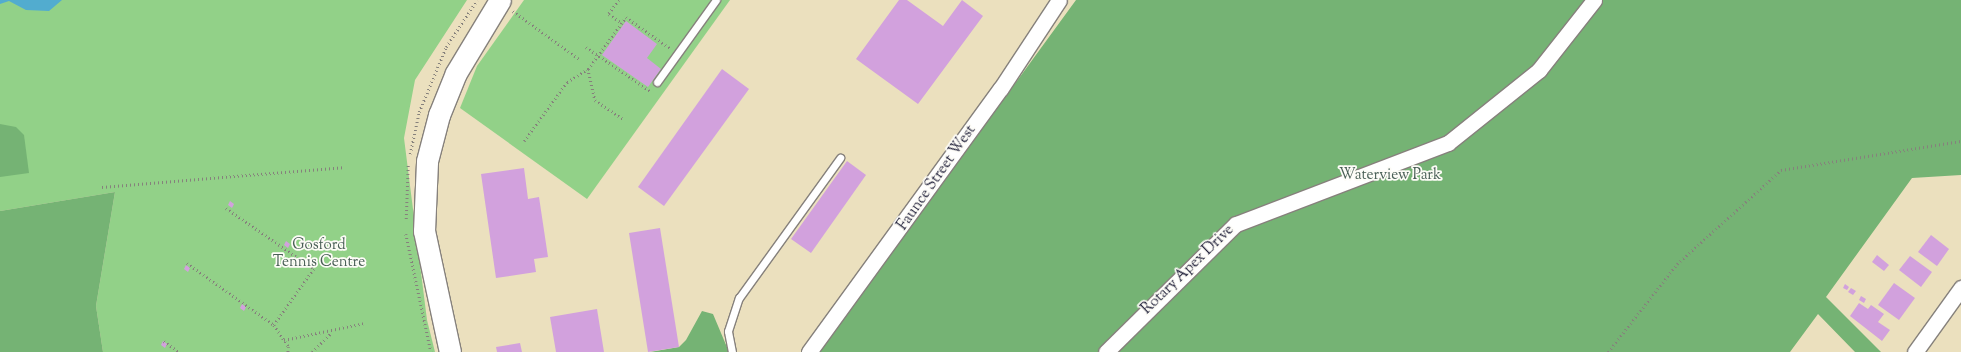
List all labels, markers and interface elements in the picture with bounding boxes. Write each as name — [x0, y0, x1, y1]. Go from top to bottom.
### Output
street label: Faunce Street West — [894, 122, 980, 234]
park label: Waterview Park — [1339, 167, 1441, 185]
street label: Rotary Apex Drive — [1138, 221, 1238, 319]
park label: Gosford Tennis Centre — [273, 236, 365, 271]

